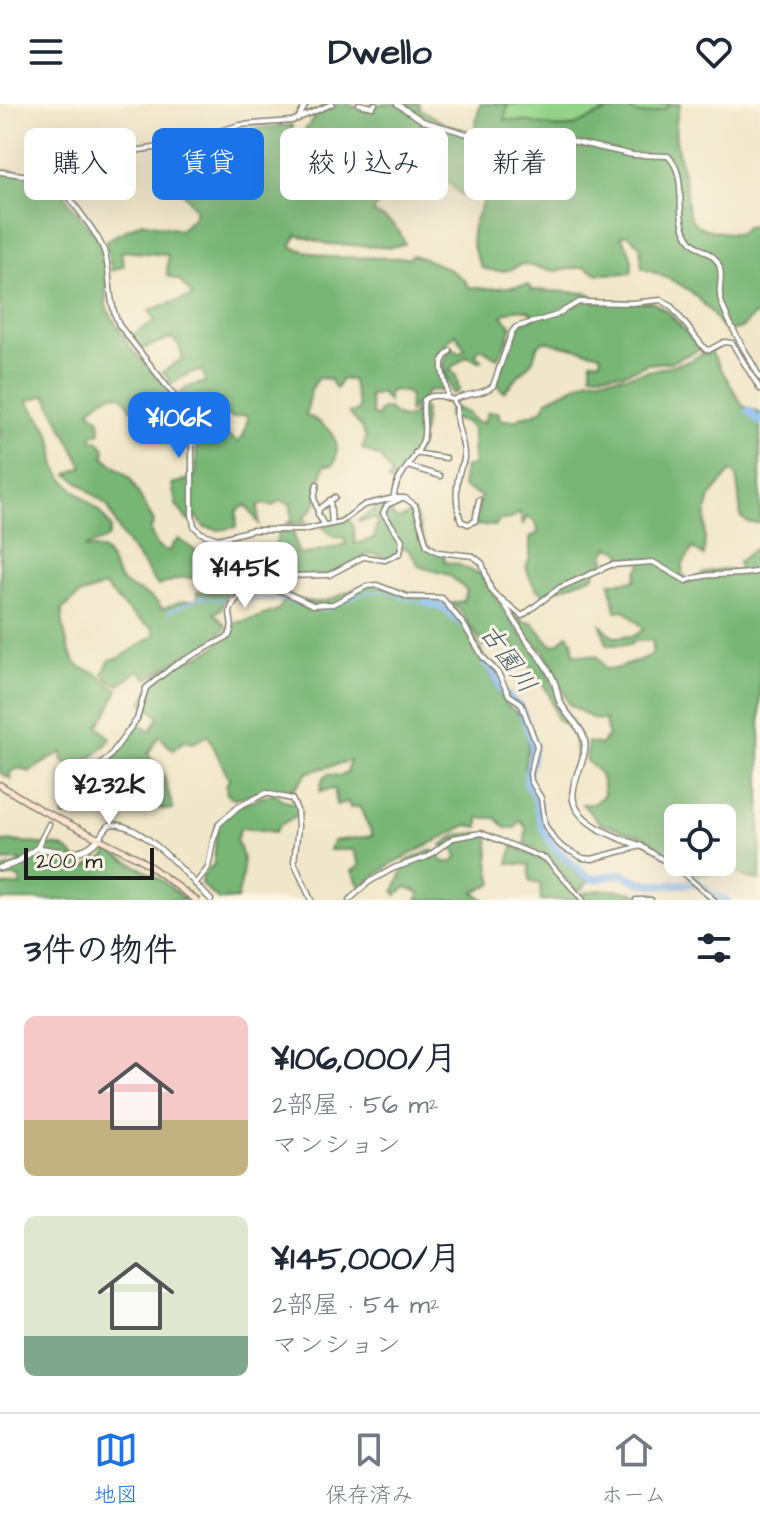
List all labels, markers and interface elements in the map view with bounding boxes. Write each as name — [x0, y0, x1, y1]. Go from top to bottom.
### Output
text: Dwello — [328, 27, 432, 78]
icon: menu — [24, 30, 68, 74]
icon: heart — [692, 30, 736, 74]
chip: 購入 — [24, 128, 136, 200]
chip: 賃貸 — [152, 128, 264, 200]
chip: 絞り込み — [280, 128, 448, 200]
chip: 新着 — [464, 128, 576, 200]
pin: ¥106K — [123, 392, 235, 460]
text: ¥106K — [146, 400, 212, 436]
pin: ¥145K — [189, 542, 301, 610]
text: ¥145K — [210, 550, 280, 586]
water label: 古園川 — [471, 616, 545, 701]
pin: ¥232K — [53, 759, 165, 827]
text: ¥232K — [73, 767, 145, 803]
map controls — [664, 804, 736, 876]
button: locate — [664, 804, 736, 876]
scale bar — [24, 844, 154, 880]
text: 200 m — [36, 846, 102, 877]
icon: filters — [692, 926, 736, 970]
text: 3件の物件 — [24, 927, 177, 975]
text: ¥106,000/月 — [272, 1035, 457, 1083]
icon: home — [88, 1048, 184, 1144]
text: 2部屋 · 56 m² — [272, 1087, 438, 1123]
text: マンション — [272, 1127, 401, 1163]
text: ¥145,000/月 — [272, 1235, 462, 1283]
icon: home — [88, 1248, 184, 1344]
text: 2部屋 · 54 m² — [272, 1287, 440, 1323]
text: マンション — [272, 1327, 401, 1363]
tab: 地図 — [94, 1428, 138, 1511]
tab: 保存済み — [325, 1428, 413, 1511]
tab: ホーム — [601, 1428, 666, 1511]

